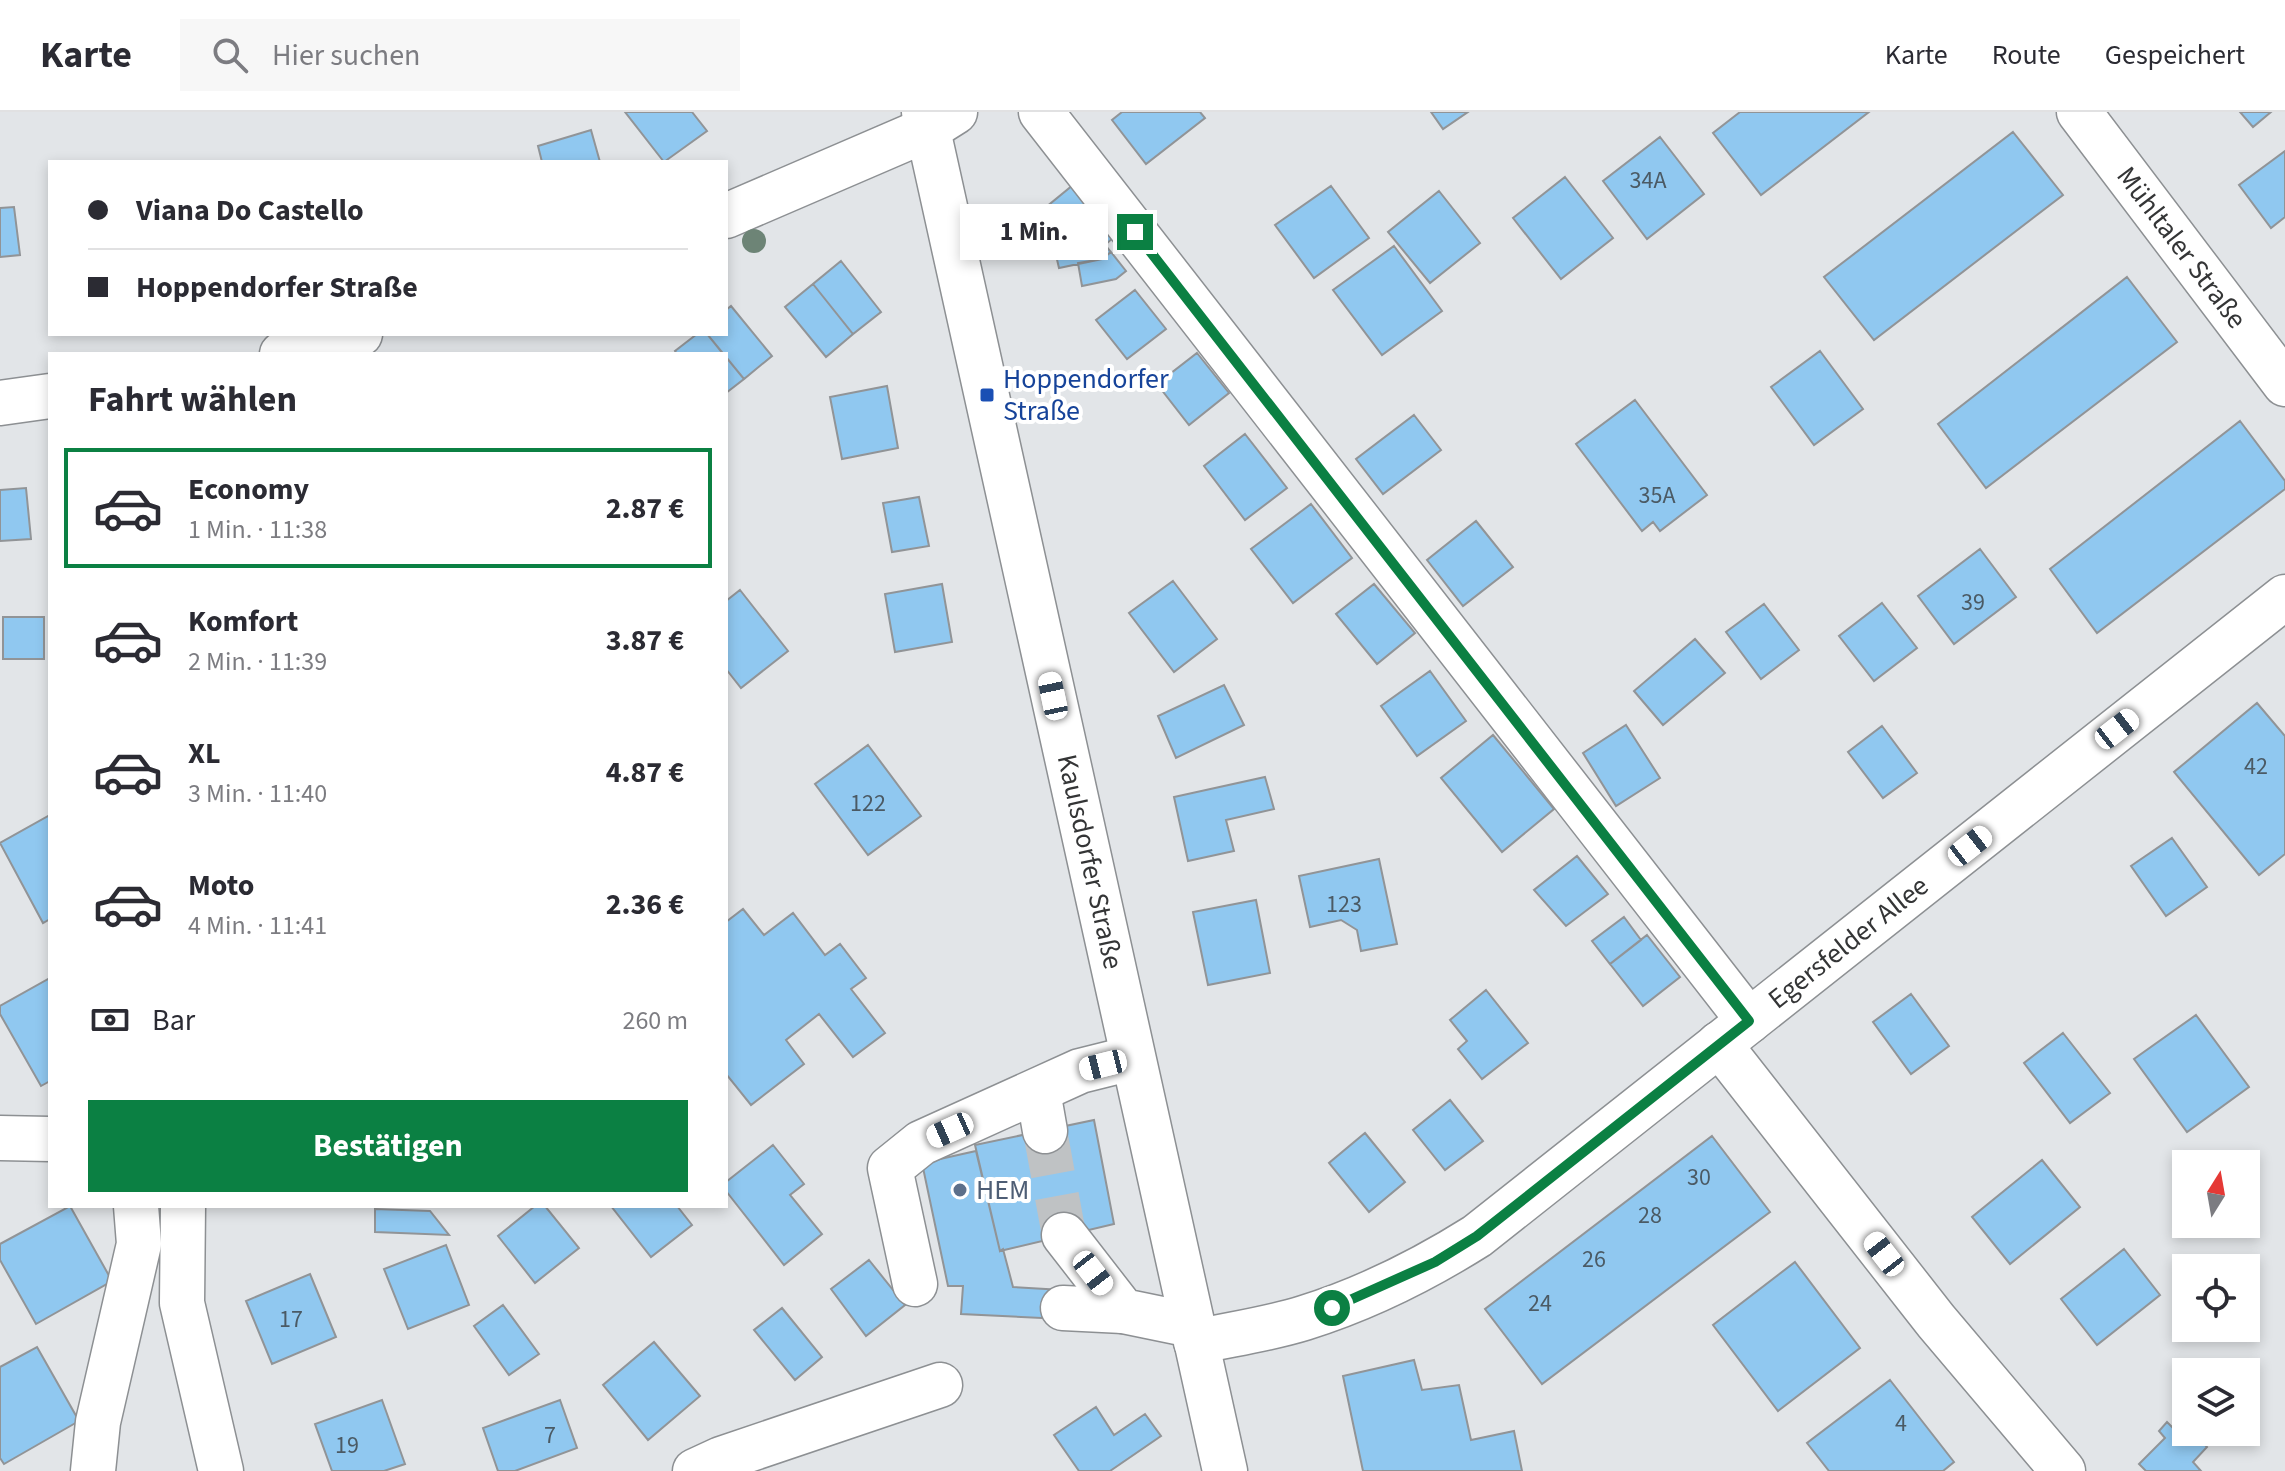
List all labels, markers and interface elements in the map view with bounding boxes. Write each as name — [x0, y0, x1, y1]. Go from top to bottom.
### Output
search box — [180, 19, 740, 91]
text: Karte — [40, 28, 132, 82]
icon: search — [208, 33, 252, 77]
text: Hier suchen — [272, 34, 420, 77]
text: Karte — [1885, 35, 1948, 75]
text: Route — [1992, 35, 2061, 75]
text: Gespeichert — [2105, 35, 2245, 75]
street label: Mühltaler Straße — [2107, 158, 2256, 337]
house number: 34A — [1630, 163, 1666, 198]
text: Viana Do Castello — [136, 189, 364, 232]
callout: 1 Min. — [959, 204, 1107, 260]
text: 1 Min. — [1000, 213, 1068, 250]
route end — [1117, 214, 1153, 250]
text: Hoppendorfer Straße — [136, 266, 418, 309]
place label: Hoppendorfer Straße — [1003, 359, 1169, 431]
text: Fahrt wählen — [88, 374, 297, 425]
marker: Hoppendorfer Straße — [978, 386, 996, 404]
text: Economy — [188, 468, 309, 511]
icon: car — [92, 472, 164, 544]
house number: 35A — [1639, 478, 1675, 513]
text: 2.87 € — [606, 487, 684, 530]
text: 1 Min. · 11:38 — [188, 511, 327, 548]
house number: 39 — [1961, 585, 1985, 620]
text: Komfort — [188, 600, 298, 643]
icon: car — [92, 604, 164, 676]
text: 3.87 € — [606, 619, 684, 662]
text: 2 Min. · 11:39 — [188, 643, 327, 680]
car — [1036, 670, 1070, 722]
car — [2091, 705, 2143, 753]
text: XL — [188, 732, 221, 775]
icon: car — [92, 736, 164, 808]
house number: 42 — [2244, 749, 2268, 784]
text: 4.87 € — [606, 751, 684, 794]
street label: Kaulsdorfer Straße — [1047, 751, 1133, 973]
text: 3 Min. · 11:40 — [188, 775, 327, 812]
house number: 122 — [850, 786, 886, 821]
car — [1944, 822, 1996, 870]
text: Moto — [188, 864, 254, 907]
street label: Egersfelder Allee — [1760, 866, 1937, 1018]
icon: car — [92, 868, 164, 940]
text: 2.36 € — [606, 883, 684, 926]
house number: 123 — [1326, 887, 1362, 922]
text: 4 Min. · 11:41 — [188, 907, 327, 944]
icon: cash — [88, 998, 132, 1042]
text: Bar — [152, 999, 195, 1042]
text: 260 m — [622, 1002, 688, 1039]
car — [1077, 1048, 1129, 1082]
button: Bestätigen — [88, 1100, 688, 1192]
car — [923, 1109, 977, 1151]
north arrow — [2172, 1150, 2260, 1238]
map controls — [2172, 1150, 2260, 1446]
house number: 30 — [1687, 1160, 1711, 1195]
place label: HEM — [976, 1170, 1029, 1210]
marker: HEM — [951, 1181, 969, 1199]
house number: 28 — [1638, 1198, 1662, 1233]
car — [1860, 1228, 1908, 1280]
house number: 26 — [1582, 1242, 1606, 1277]
car — [1069, 1247, 1117, 1299]
button: locate — [2172, 1254, 2260, 1342]
house number: 24 — [1528, 1286, 1552, 1321]
route start — [1314, 1290, 1350, 1326]
house number: 17 — [279, 1302, 303, 1337]
button: layers — [2172, 1358, 2260, 1446]
house number: 4 — [1895, 1406, 1907, 1441]
house number: 7 — [544, 1418, 556, 1453]
house number: 19 — [335, 1428, 359, 1463]

